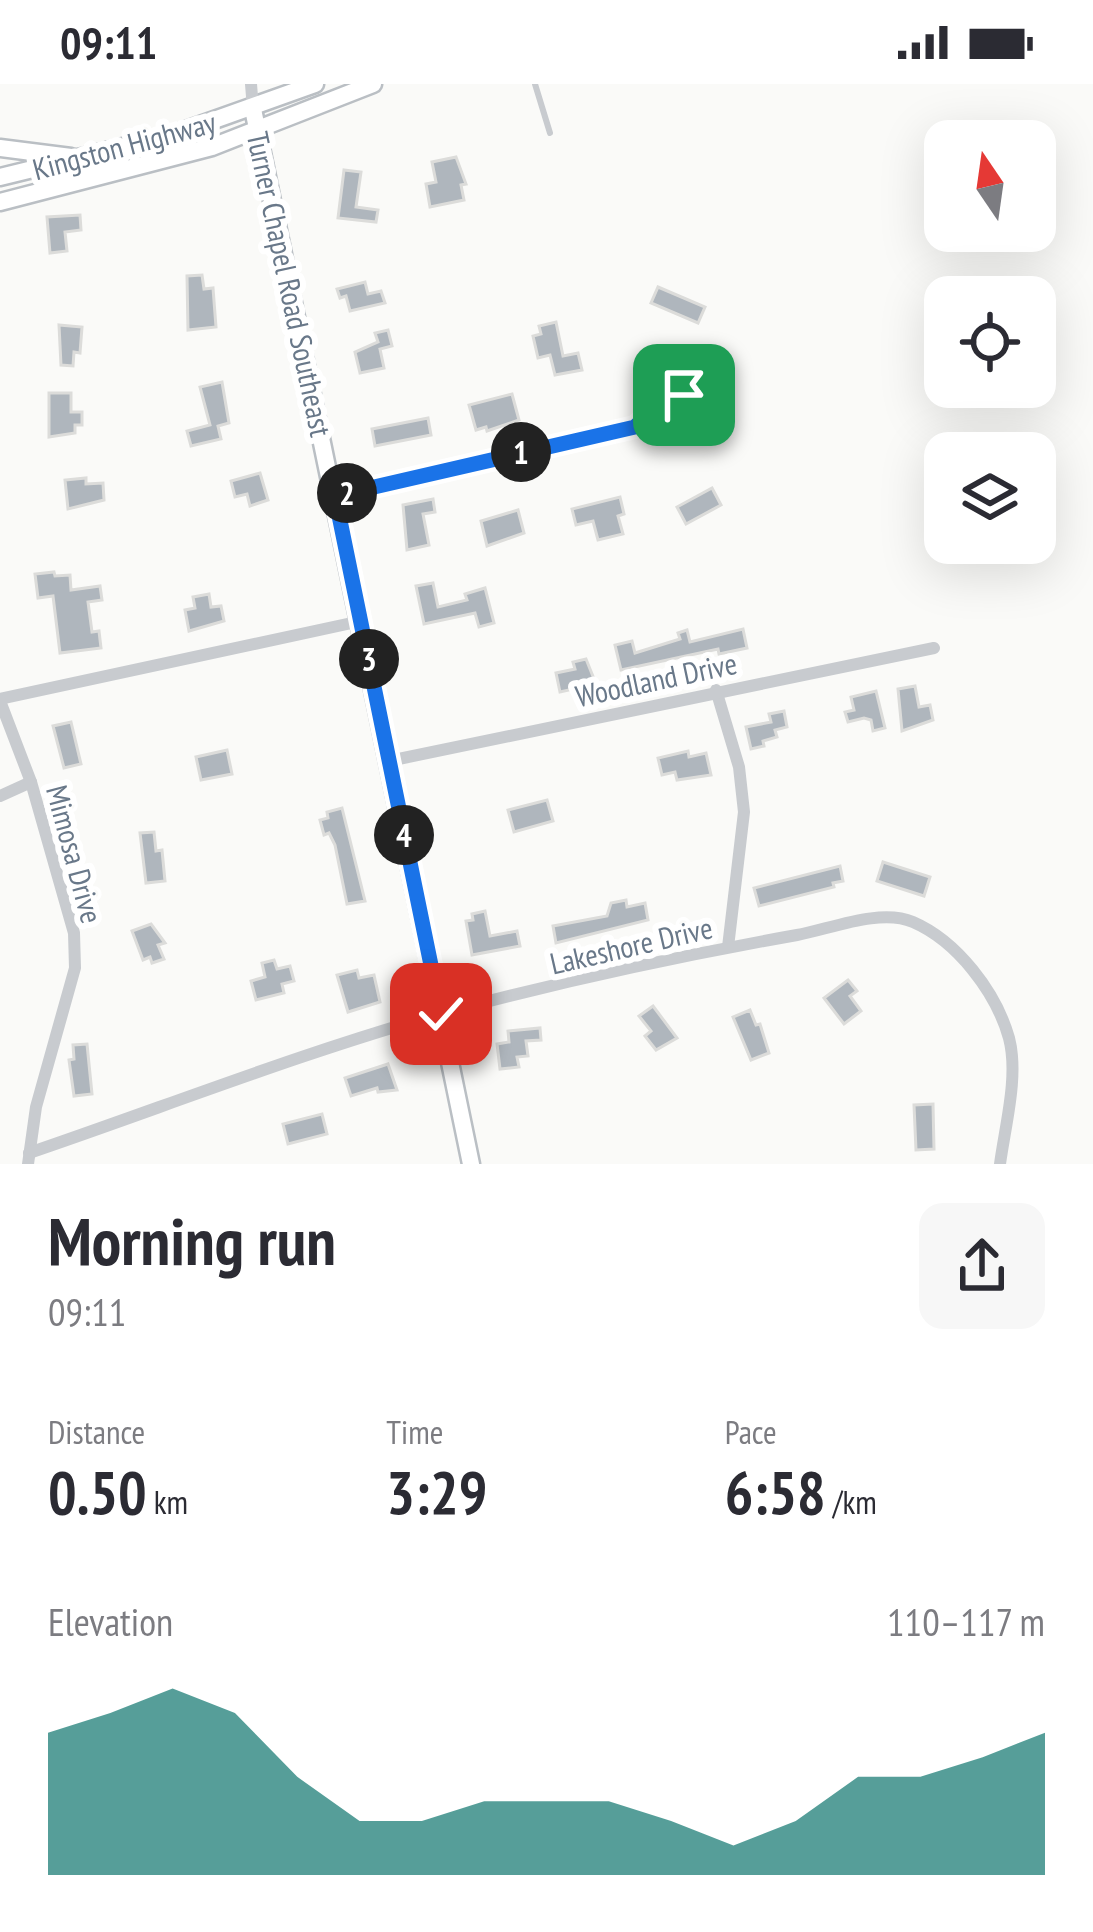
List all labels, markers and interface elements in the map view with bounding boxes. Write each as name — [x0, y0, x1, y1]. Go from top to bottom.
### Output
text: 09:11 — [60, 13, 157, 71]
street label: Kingston Highway — [28, 102, 220, 188]
north arrow — [924, 120, 1056, 252]
map controls — [924, 120, 1056, 564]
street label: Turner Chapel Road Southeast — [239, 128, 342, 441]
button: locate — [924, 276, 1056, 408]
pin — [633, 344, 735, 446]
icon: arrive — [651, 362, 717, 428]
pin: 1 — [491, 422, 551, 482]
text: 1 — [513, 430, 529, 473]
button: layers — [924, 432, 1056, 564]
pin: 2 — [317, 463, 377, 523]
text: 2 — [339, 471, 355, 514]
pin: 3 — [339, 629, 399, 689]
text: 3 — [361, 637, 377, 680]
street label: Woodland Drive — [572, 643, 740, 715]
street label: Mimosa Drive — [38, 781, 112, 927]
pin: 4 — [374, 805, 434, 865]
text: 4 — [396, 813, 412, 856]
street label: Lakeshore Drive — [546, 907, 716, 983]
pin — [390, 963, 492, 1065]
icon: check — [408, 981, 474, 1047]
text: Morning run — [48, 1198, 336, 1283]
button: share — [919, 1203, 1045, 1329]
text: 09:11 — [48, 1286, 126, 1337]
text: Distance — [48, 1410, 145, 1453]
text: Time — [386, 1410, 443, 1453]
text: Pace — [725, 1410, 777, 1453]
text: 0.50 — [48, 1453, 147, 1531]
text: 3:29 — [386, 1453, 487, 1531]
text: 6:58 — [725, 1453, 826, 1531]
text: km — [147, 1480, 188, 1523]
text: /km — [826, 1480, 877, 1523]
text: Elevation — [48, 1596, 173, 1647]
text: 110–117 m — [887, 1596, 1045, 1647]

